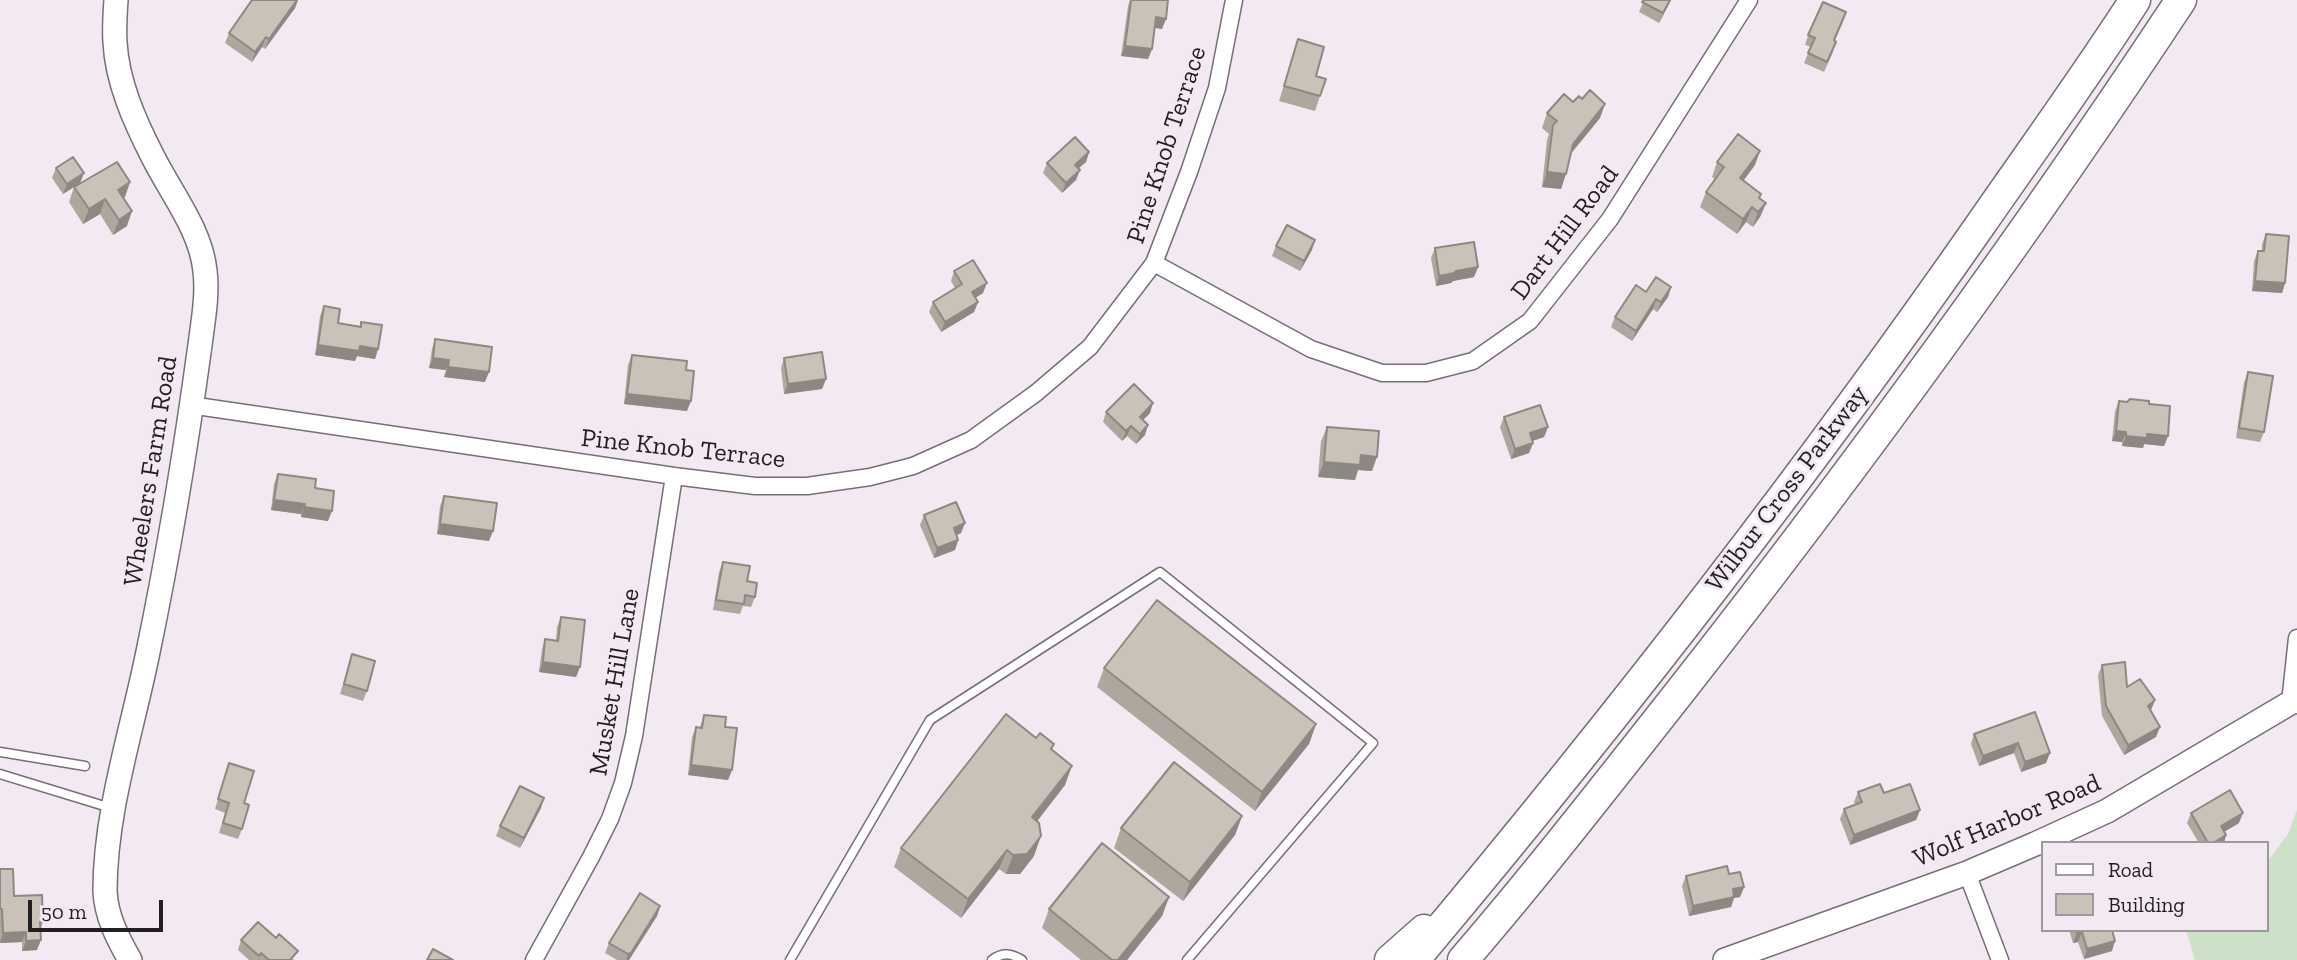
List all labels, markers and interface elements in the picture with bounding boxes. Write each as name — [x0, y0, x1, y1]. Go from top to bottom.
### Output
street label: Pine Knob Terrace — [1120, 43, 1214, 247]
street label: Dart Hill Road — [1504, 160, 1626, 306]
street label: Wheelers Farm Road — [117, 354, 185, 588]
street label: Wilbur Cross Parkway — [1699, 380, 1875, 598]
street label: Pine Knob Terrace — [579, 423, 787, 475]
street label: Musket Hill Lane — [583, 586, 647, 778]
street label: Wolf Harbor Road — [1909, 768, 2105, 874]
legend — [2042, 841, 2269, 932]
text: Road — [2108, 857, 2153, 882]
scale bar — [32, 886, 166, 930]
text: Building — [2108, 892, 2185, 917]
text: 50 m — [41, 899, 87, 924]

